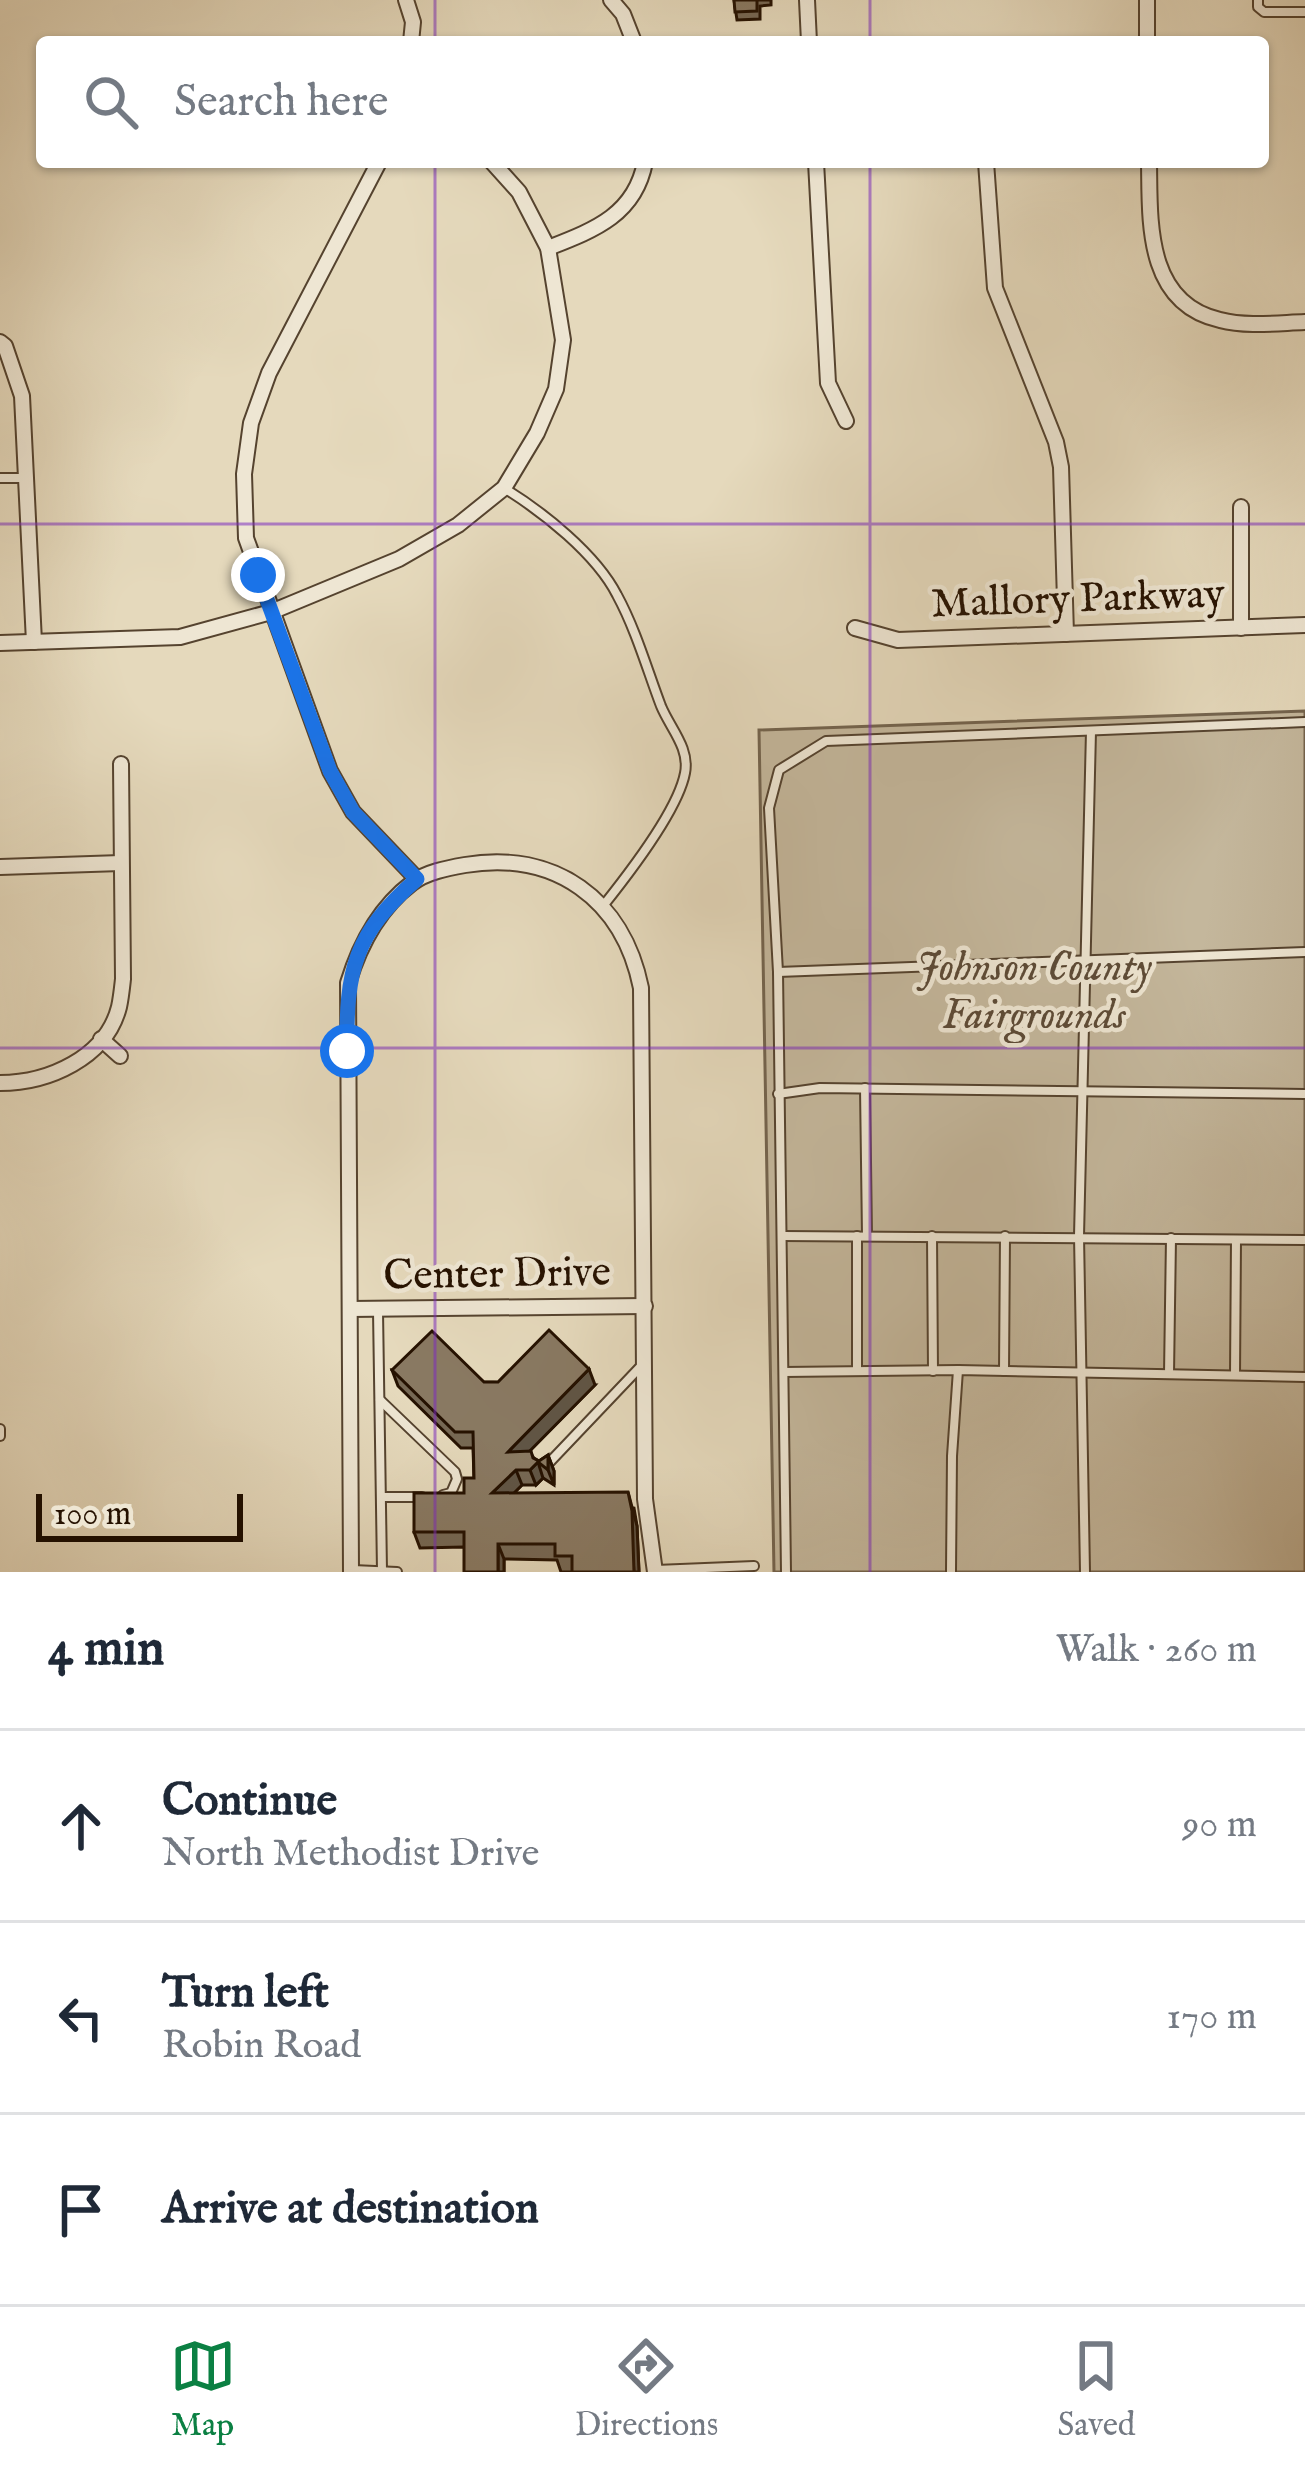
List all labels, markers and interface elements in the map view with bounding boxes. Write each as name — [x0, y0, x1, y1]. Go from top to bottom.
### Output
search box — [36, 36, 1269, 168]
icon: search — [78, 69, 144, 135]
text: Search here — [174, 74, 388, 131]
route end — [231, 548, 285, 602]
street label: Mallory Parkway — [930, 568, 1226, 632]
park label: Johnson County Fairgrounds — [916, 942, 1152, 1044]
route start — [320, 1024, 374, 1078]
street label: Center Drive — [383, 1247, 611, 1303]
scale bar — [36, 1488, 243, 1541]
text: 100 m — [54, 1494, 131, 1536]
text: 4 min — [48, 1618, 164, 1683]
text: Walk · 260 m — [1056, 1626, 1257, 1675]
text: Continue — [162, 1773, 337, 1830]
icon: ahead — [48, 1793, 114, 1859]
text: 90 m — [1182, 1801, 1257, 1850]
text: North Methodist Drive — [162, 1830, 539, 1879]
text: Turn left — [162, 1965, 329, 2022]
icon: left — [48, 1985, 114, 2051]
text: 170 m — [1166, 1993, 1257, 2042]
text: Robin Road — [162, 2022, 361, 2071]
icon: arrive — [48, 2177, 114, 2243]
text: Arrive at destination — [162, 2181, 539, 2238]
tab: Map — [170, 2333, 236, 2447]
tab: Directions — [575, 2333, 718, 2447]
tab: Saved — [1057, 2333, 1135, 2447]

